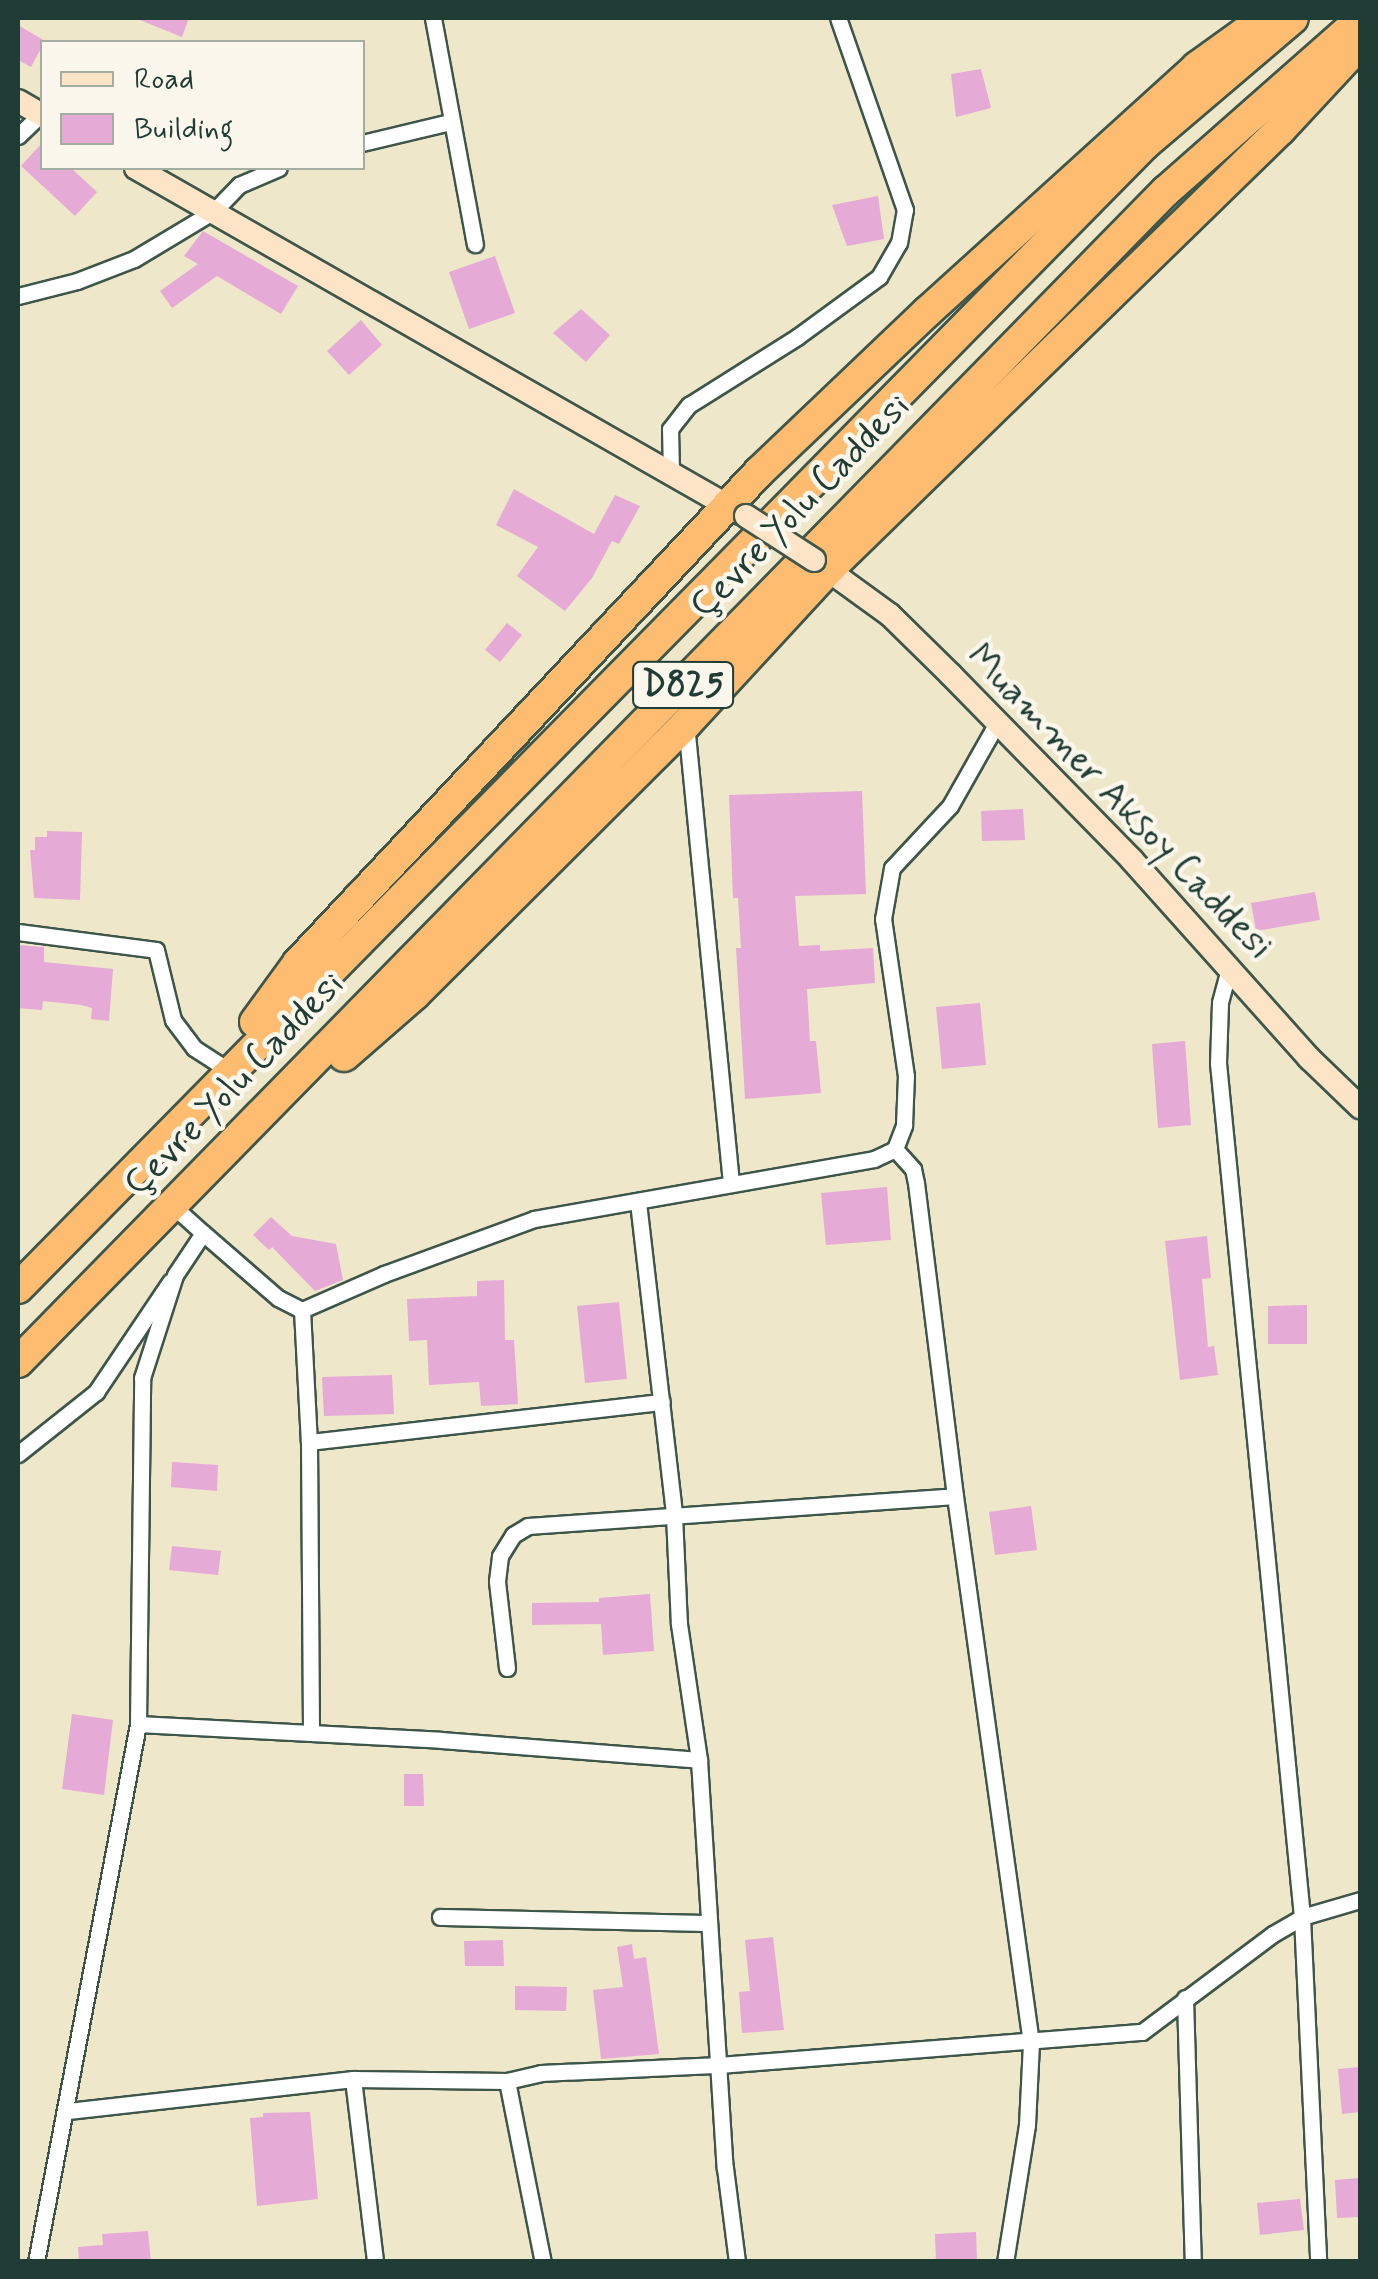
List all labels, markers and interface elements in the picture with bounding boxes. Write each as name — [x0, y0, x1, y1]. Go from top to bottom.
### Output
legend — [40, 40, 365, 170]
text: Road — [134, 60, 194, 99]
text: Building — [134, 110, 233, 149]
street label: Çevre Yolu Caddesi — [679, 382, 923, 632]
street label: Muammer Aksoy Caddesi — [956, 634, 1282, 970]
road number: D825 — [630, 655, 736, 715]
street label: Çevre Yolu Caddesi — [113, 960, 357, 1210]

